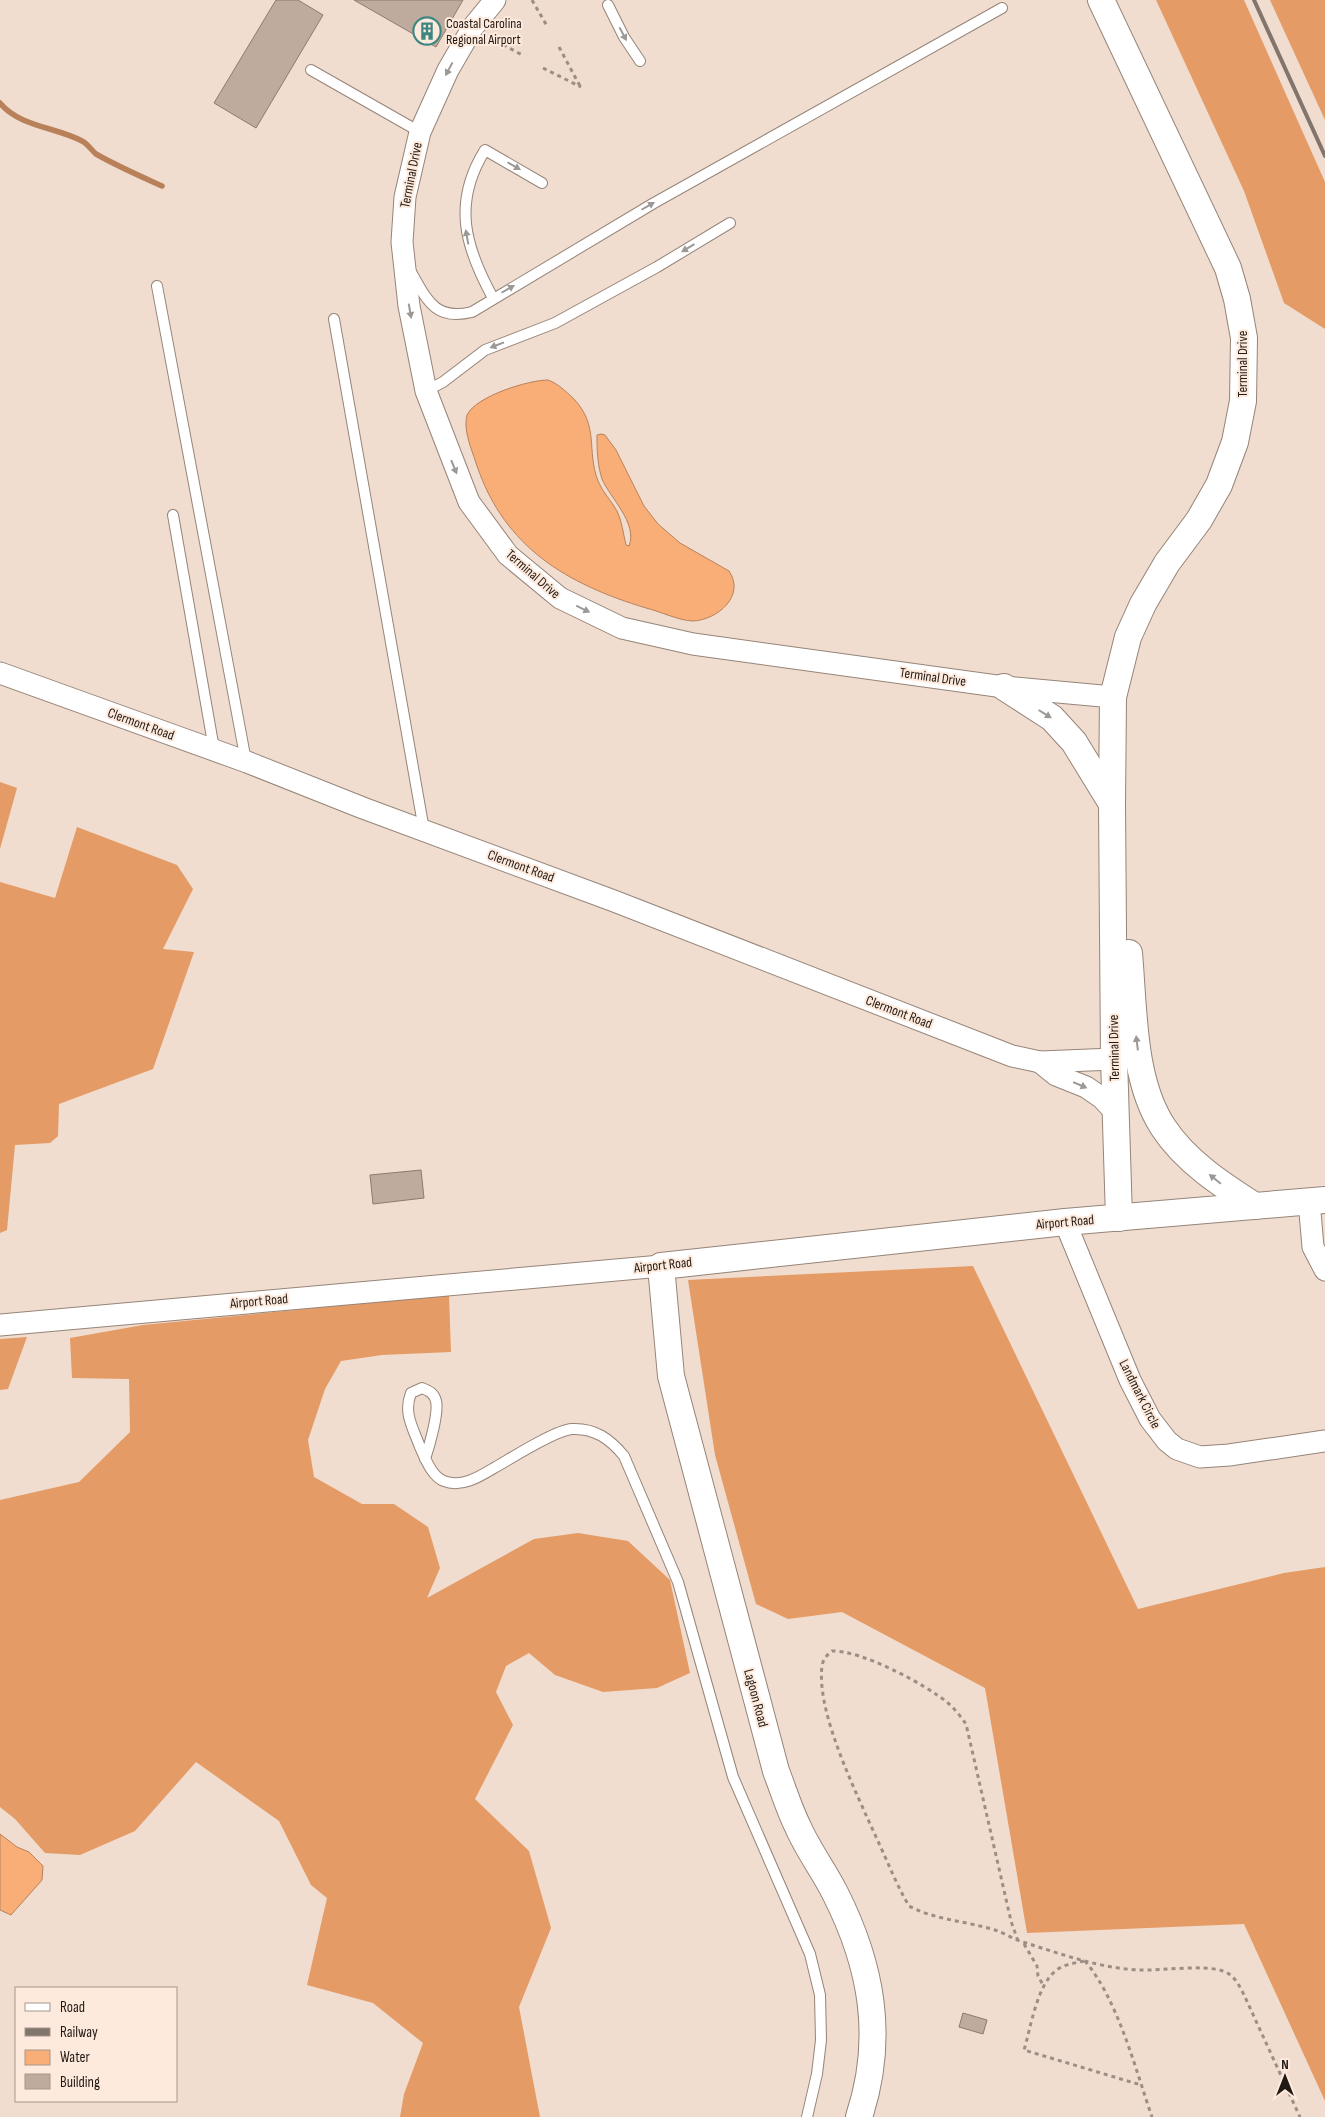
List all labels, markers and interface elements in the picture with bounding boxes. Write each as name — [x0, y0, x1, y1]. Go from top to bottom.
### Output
place label: Coastal Carolina Regional Airport — [446, 15, 522, 48]
building icon: Coastal Carolina Regional Airport — [412, 16, 442, 46]
one-way arrow — [619, 27, 627, 41]
one-way arrow — [444, 63, 453, 76]
street label: Terminal Drive — [396, 141, 426, 209]
one-way arrow — [507, 162, 520, 171]
one-way arrow — [641, 202, 655, 211]
one-way arrow — [463, 229, 471, 245]
one-way arrow — [682, 244, 695, 253]
one-way arrow — [501, 285, 516, 293]
one-way arrow — [406, 303, 414, 319]
street label: Terminal Drive — [1234, 331, 1251, 397]
one-way arrow — [490, 342, 504, 350]
one-way arrow — [451, 459, 459, 474]
street label: Terminal Drive — [502, 546, 564, 602]
one-way arrow — [576, 606, 590, 614]
street label: Terminal Drive — [899, 664, 967, 690]
street label: Clermont Road — [105, 704, 177, 744]
one-way arrow — [1038, 710, 1051, 719]
street label: Clermont Road — [485, 846, 557, 886]
street label: Clermont Road — [863, 992, 935, 1032]
street label: Terminal Drive — [1105, 1015, 1123, 1081]
one-way arrow — [1133, 1035, 1141, 1051]
one-way arrow — [1073, 1081, 1087, 1089]
one-way arrow — [1209, 1173, 1222, 1184]
street label: Airport Road — [1034, 1211, 1095, 1233]
street label: Airport Road — [632, 1253, 693, 1277]
street label: Airport Road — [228, 1290, 289, 1312]
street label: Landmark Circle — [1115, 1357, 1165, 1431]
street label: Lagoon Road — [740, 1667, 772, 1729]
legend — [15, 1987, 178, 2102]
text: Road — [60, 1998, 85, 2017]
text: Railway — [60, 2023, 98, 2042]
text: Water — [60, 2048, 91, 2067]
north arrow — [1260, 2052, 1310, 2102]
text: N — [1281, 2056, 1289, 2073]
text: Building — [60, 2073, 100, 2092]

